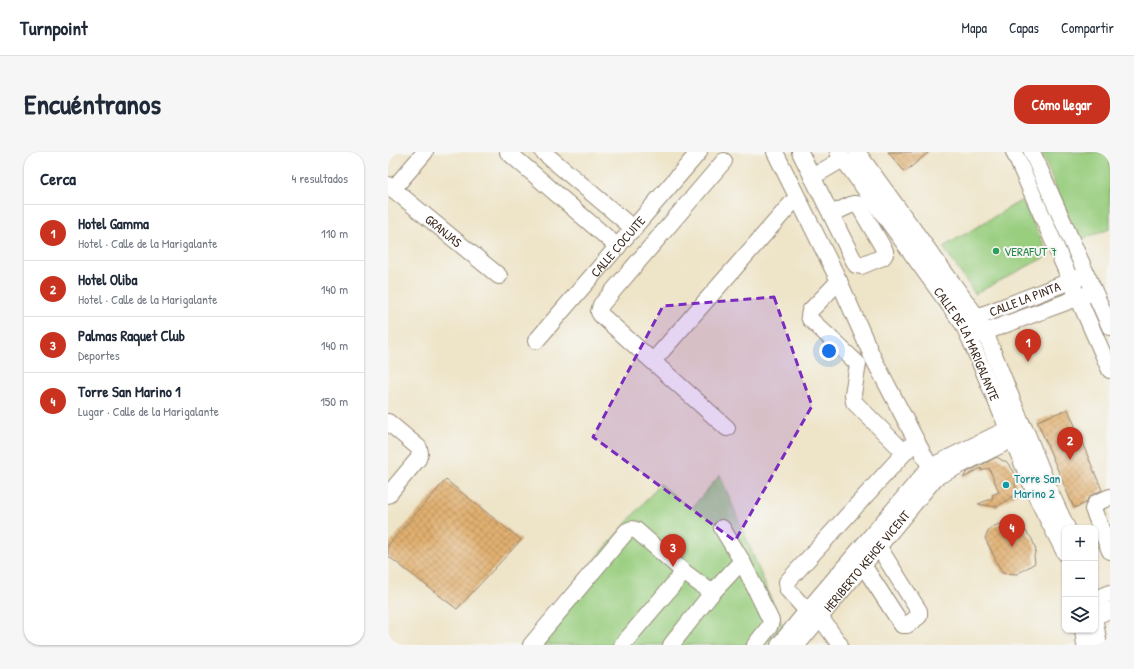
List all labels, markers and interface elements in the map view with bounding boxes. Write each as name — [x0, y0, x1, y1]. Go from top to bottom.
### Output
text: Turnpoint — [20, 15, 88, 41]
text: Mapa — [962, 18, 987, 37]
text: Capas — [1009, 18, 1039, 37]
text: Compartir — [1061, 18, 1114, 37]
text: Encuéntranos — [24, 85, 161, 123]
button: Cómo llegar — [1014, 85, 1110, 124]
text: Cerca — [40, 167, 76, 190]
text: 4 resultados — [291, 169, 348, 187]
street label: GRANJAS — [422, 210, 466, 251]
street label: CALLE COCUITE — [586, 212, 649, 281]
text: Hotel Gamma — [78, 213, 149, 234]
text: 1 — [51, 224, 55, 242]
text: 110 m — [321, 224, 348, 242]
text: Hotel · Calle de la Marigalante — [78, 234, 217, 252]
place label: VERAFUT 7 — [1004, 242, 1057, 260]
marker: VERAFUT 7 — [991, 246, 1001, 256]
text: Hotel Oliba — [78, 269, 137, 290]
street label: CALLE LA PINTA — [987, 277, 1063, 321]
text: 2 — [50, 280, 56, 298]
text: 140 m — [321, 280, 348, 298]
street label: CALLE DE LA MARIGALANTE — [930, 283, 1004, 404]
text: Hotel · Calle de la Marigalante — [78, 290, 217, 308]
text: Palmas Raquet Club — [78, 325, 185, 346]
pin: 1 — [1015, 329, 1041, 362]
text: 3 — [50, 336, 56, 354]
text: 140 m — [321, 336, 348, 354]
your location — [819, 341, 839, 361]
text: Deportes — [78, 346, 120, 364]
text: Torre San Marino 1 — [78, 381, 181, 402]
text: 4 — [51, 392, 55, 410]
text: 150 m — [320, 392, 348, 410]
text: Lugar · Calle de la Marigalante — [78, 402, 219, 420]
pin: 2 — [1057, 427, 1083, 460]
place label: Torre San Marino 2 — [1014, 469, 1061, 502]
marker: Torre San Marino 2 — [1001, 480, 1011, 490]
street label: HERIBERTO KEHOE VICENT — [819, 506, 914, 615]
pin: 4 — [999, 514, 1025, 547]
map controls — [1062, 525, 1098, 633]
button: + — [1062, 525, 1098, 561]
pin: 3 — [660, 534, 686, 567]
button: − — [1062, 561, 1098, 597]
button: layers — [1062, 597, 1098, 633]

